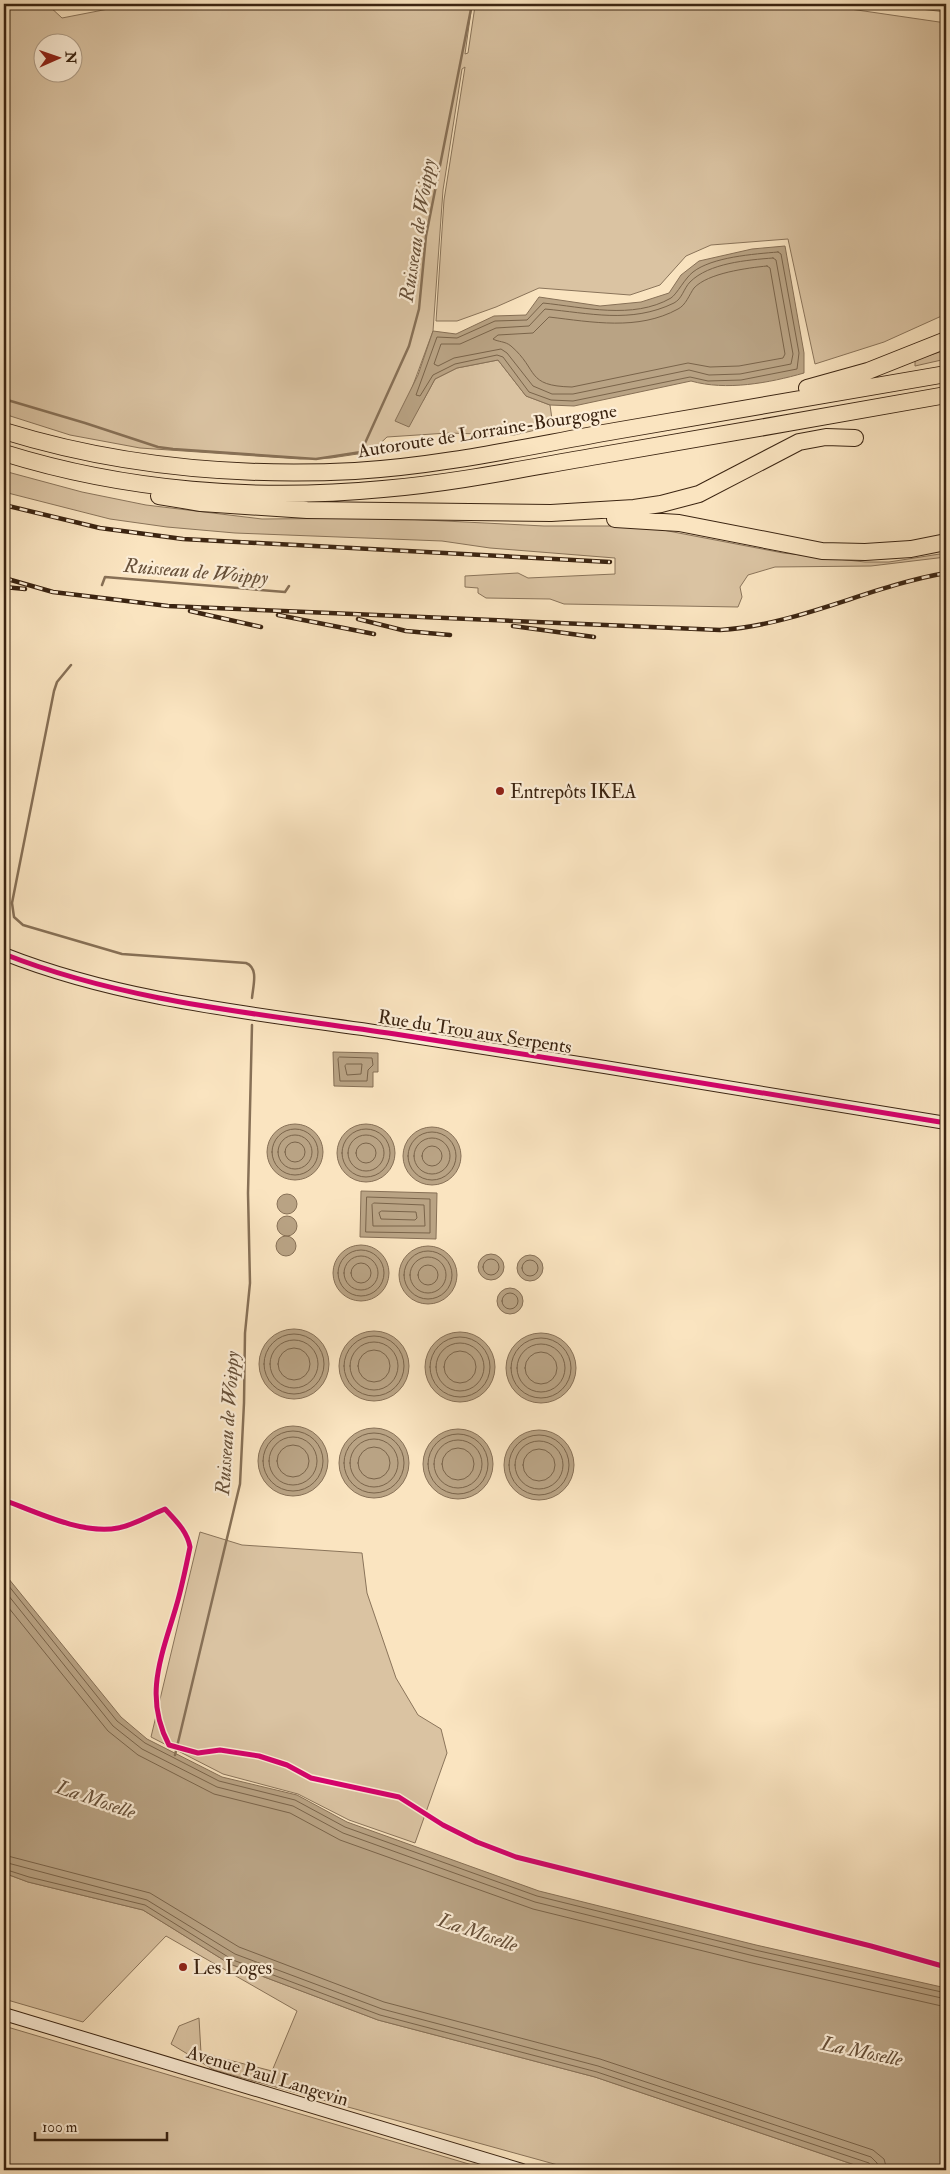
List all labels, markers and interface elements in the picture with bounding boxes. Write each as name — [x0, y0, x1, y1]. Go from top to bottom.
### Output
north arrow — [32, 32, 82, 82]
text: N — [62, 50, 79, 65]
water label: Ruisseau de Woippy — [394, 157, 441, 304]
street label: Autoroute de Lorraine-Bourgogne — [355, 399, 619, 464]
water label: Ruisseau de Woippy — [122, 553, 269, 590]
place label: Entrepôts IKEA — [510, 780, 637, 805]
marker: Entrepôts IKEA — [494, 785, 506, 797]
street label: Rue du Trou aux Serpents — [376, 1005, 574, 1060]
water label: Ruisseau de Woippy — [210, 1350, 245, 1497]
water label: La Moselle — [52, 1774, 139, 1825]
water label: La Moselle — [434, 1907, 521, 1958]
place label: Les Loges — [193, 1956, 272, 1980]
marker: Les Loges — [177, 1961, 189, 1973]
water label: La Moselle — [818, 2030, 905, 2072]
street label: Avenue Paul Langevin — [183, 2040, 352, 2112]
scale bar — [35, 2109, 168, 2141]
text: 100 m — [42, 2118, 78, 2137]

